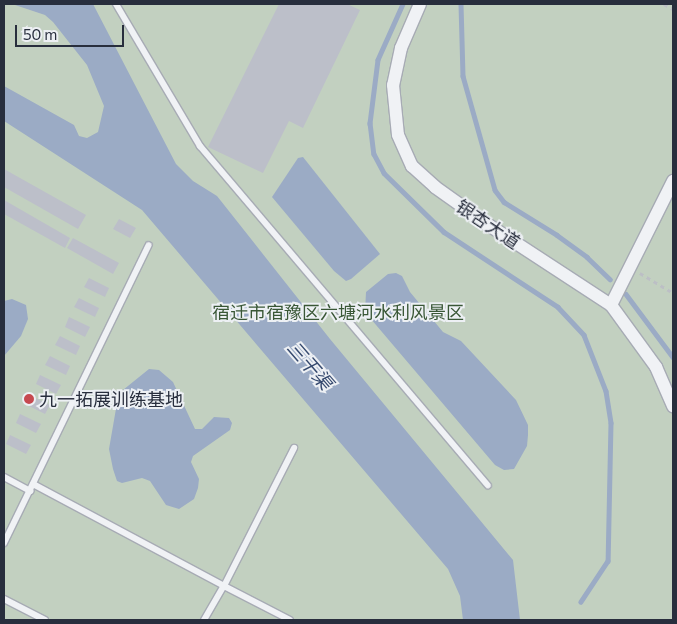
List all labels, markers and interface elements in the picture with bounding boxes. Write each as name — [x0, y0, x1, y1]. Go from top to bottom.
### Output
scale bar — [18, 15, 126, 47]
text: 50 m — [23, 25, 57, 43]
street label: 银杏大道 — [452, 195, 524, 253]
park label: 宿迁市宿豫区六塘河水利风景区 — [212, 301, 464, 323]
water label: 三干渠 — [283, 336, 337, 394]
place label: 九一拓展训练基地 — [39, 388, 183, 410]
marker: 九一拓展训练基地 — [23, 393, 35, 405]

